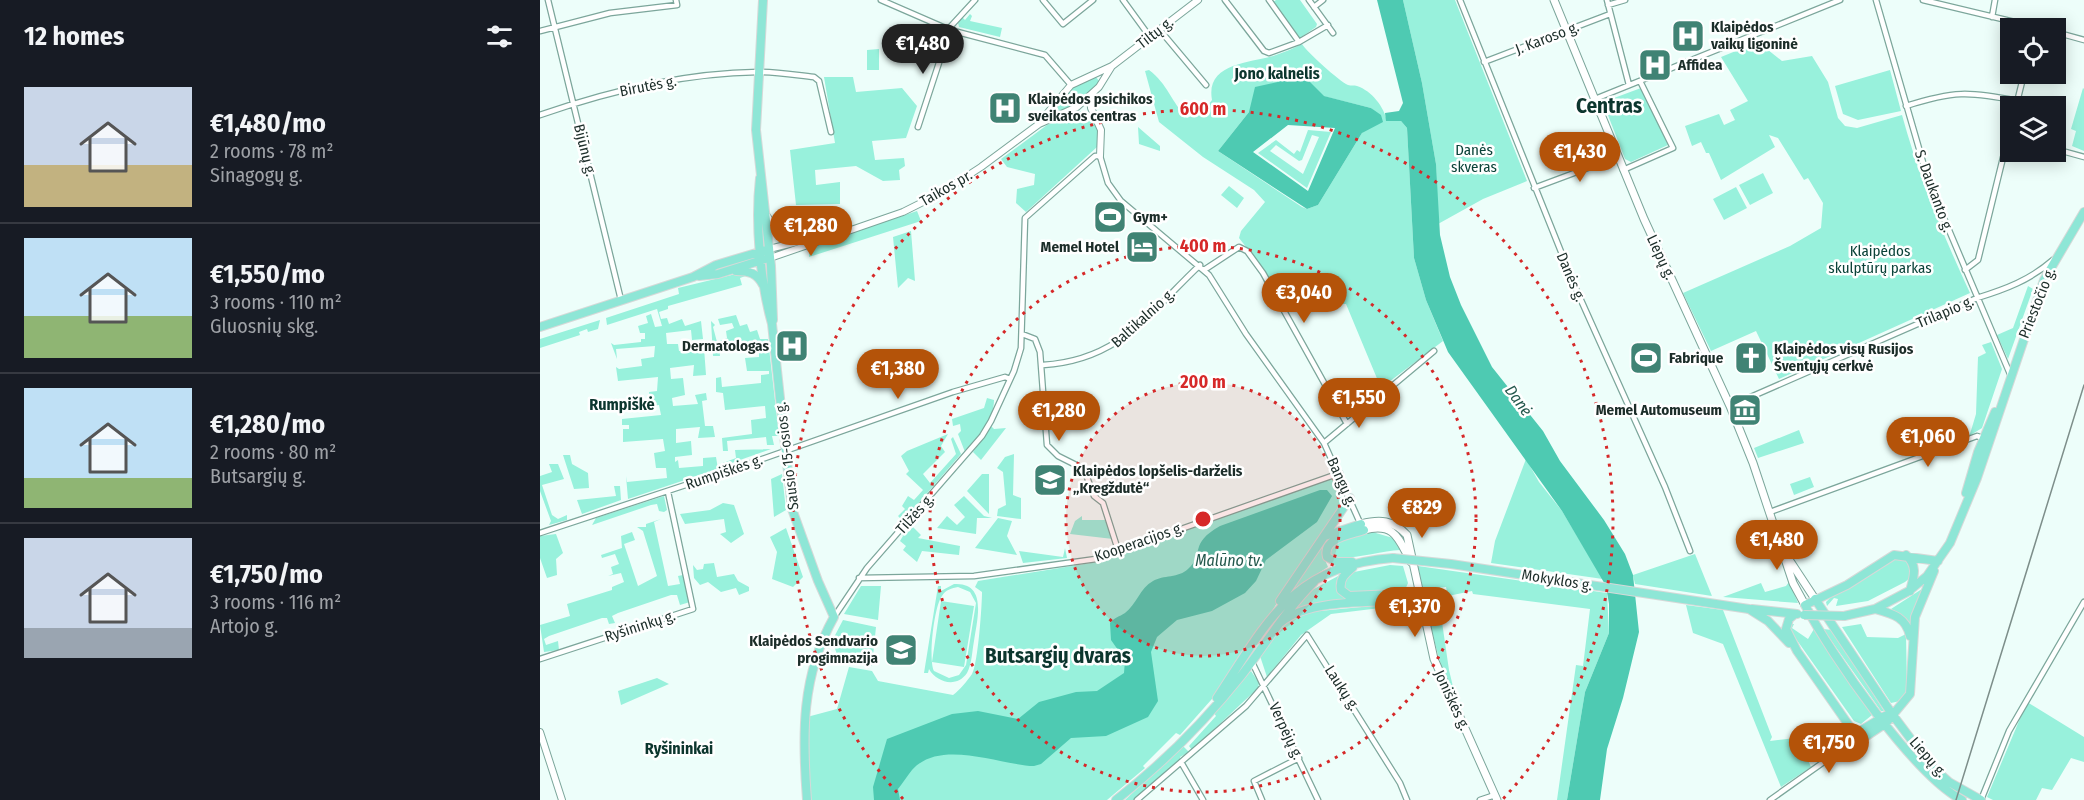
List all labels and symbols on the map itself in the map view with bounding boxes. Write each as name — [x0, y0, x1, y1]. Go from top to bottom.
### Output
street label: Tiltų g. — [1133, 13, 1177, 53]
street label: J. Karoso g. — [1513, 18, 1581, 58]
hospital icon: Klaipėdos vaikų ligoninė — [1670, 18, 1706, 54]
place label: Klaipėdos vaikų ligoninė — [1710, 18, 1798, 53]
pin: €1,480 — [874, 24, 972, 75]
hospital icon: Affidea — [1637, 47, 1673, 83]
place label: Affidea — [1677, 56, 1723, 74]
district label: Jono kalnelis — [1233, 64, 1320, 83]
street label: Birutės g. — [618, 72, 678, 100]
hospital icon: Klaipėdos psichikos sveikatos centras — [987, 90, 1023, 126]
place label: Klaipėdos psichikos sveikatos centras — [1028, 90, 1153, 125]
district label: Centras — [1576, 93, 1642, 119]
text: 600 m — [1180, 98, 1226, 120]
street label: Bijūnų g. — [570, 122, 600, 178]
pin: €1,430 — [1531, 132, 1629, 183]
park label: Danės skveras — [1451, 141, 1497, 176]
street label: S. Daukanto g. — [1911, 147, 1957, 235]
street label: Taikos pr. — [917, 166, 975, 210]
sports icon: Gym+ — [1092, 199, 1128, 235]
pin: €1,280 — [762, 206, 860, 257]
place label: Gym+ — [1133, 208, 1168, 226]
hotel icon: Memel Hotel — [1124, 229, 1160, 265]
street label: Liepų g. — [1643, 232, 1679, 282]
text: 400 m — [1180, 235, 1226, 257]
place label: Memel Hotel — [1041, 238, 1120, 256]
park label: Klaipėdos skulptūrų parkas — [1828, 242, 1932, 277]
street label: Danės g. — [1553, 250, 1589, 304]
street label: Priestočio g. — [2015, 265, 2059, 341]
pin: €3,040 — [1255, 273, 1353, 324]
street label: Baltikalnio g. — [1108, 285, 1178, 351]
street label: Trilapio g. — [1914, 292, 1976, 332]
hospital icon: Dermatologas — [774, 328, 810, 364]
place label: Dermatologas — [682, 337, 769, 355]
sports icon: Fabrique — [1628, 340, 1664, 376]
church icon: Klaipėdos visų Rusijos Šventųjų cerkvė — [1733, 340, 1769, 376]
place label: Klaipėdos visų Rusijos Šventųjų cerkvė — [1774, 340, 1914, 375]
pin: €1,380 — [849, 349, 947, 400]
place label: Fabrique — [1669, 349, 1724, 367]
text: 200 m — [1179, 371, 1226, 393]
pin: €1,550 — [1310, 378, 1408, 429]
water label: Danė — [1501, 381, 1536, 420]
pin: €1,280 — [1010, 391, 1108, 442]
museum icon: Memel Automuseum — [1727, 392, 1763, 428]
district label: Rumpiškė — [589, 395, 655, 414]
street label: Sausio 15-osios g. — [771, 401, 803, 511]
place label: Memel Automuseum — [1596, 401, 1722, 419]
pin: €1,060 — [1879, 417, 1977, 468]
street label: Rumpiškės g. — [683, 450, 765, 494]
street label: Bangų g. — [1323, 455, 1361, 509]
school or university icon: Klaipėdos lopšelis-darželis „Kregždutė“ — [1032, 462, 1068, 498]
place label: Klaipėdos lopšelis-darželis „Kregždutė“ — [1073, 462, 1243, 497]
pin: €829 — [1386, 488, 1458, 539]
street label: Tilžės g. — [892, 490, 938, 538]
centre of rings — [1193, 509, 1213, 529]
street label: Kooperacijos g. — [1092, 518, 1186, 566]
pin: €1,480 — [1728, 520, 1826, 571]
water label: Malūno tv. — [1195, 551, 1263, 570]
street label: Mokyklos g. — [1520, 566, 1594, 594]
pin: €1,370 — [1366, 587, 1464, 638]
street label: Ryšininkų g. — [602, 606, 678, 646]
place label: Klaipėdos Sendvario progimnazija — [749, 632, 879, 667]
school or university icon: Klaipėdos Sendvario progimnazija — [883, 632, 919, 668]
district label: Butsargių dvaras — [985, 643, 1131, 669]
street label: Laukų g. — [1321, 662, 1363, 714]
street label: Joniškės g. — [1430, 667, 1474, 733]
street label: Verpėjų g. — [1265, 700, 1307, 762]
pin: €1,750 — [1780, 723, 1878, 774]
street label: Liepų g. — [1906, 733, 1950, 781]
district label: Ryšininkai — [645, 739, 713, 758]

